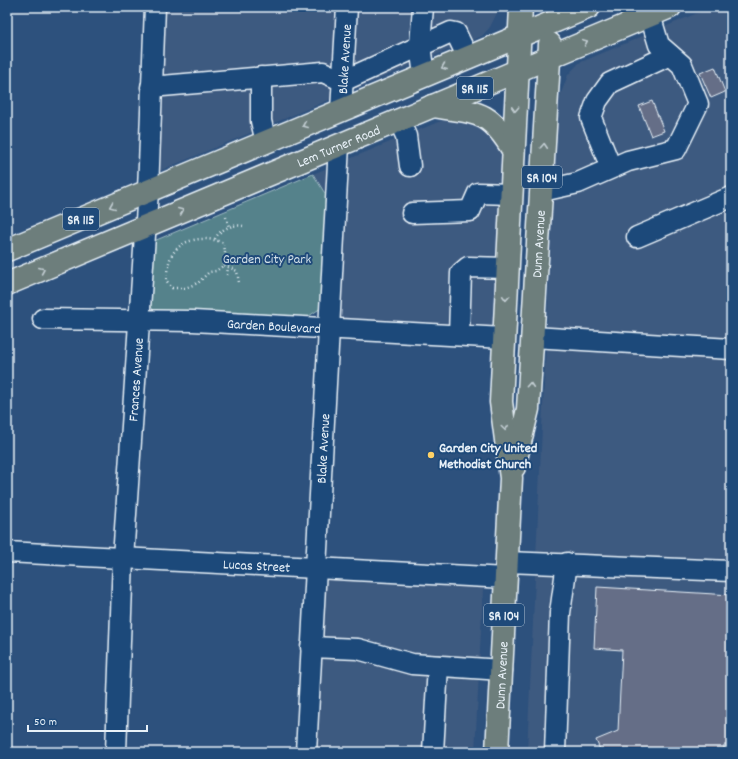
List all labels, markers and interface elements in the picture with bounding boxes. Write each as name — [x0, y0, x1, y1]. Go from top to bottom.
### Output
street label: Blake Avenue — [334, 24, 358, 95]
one-way arrow — [581, 39, 589, 47]
one-way arrow — [441, 63, 448, 71]
road number: SR 115 — [457, 77, 493, 99]
one-way arrow — [511, 106, 520, 112]
street label: Lem Turner Road — [294, 121, 384, 174]
one-way arrow — [302, 121, 309, 129]
one-way arrow — [540, 143, 549, 149]
road number: SR 104 — [522, 166, 562, 188]
one-way arrow — [108, 201, 116, 209]
road number: SR 115 — [63, 208, 99, 230]
one-way arrow — [177, 208, 185, 216]
street label: Dunn Avenue — [528, 210, 552, 279]
park label: Garden City Park — [223, 250, 312, 270]
one-way arrow — [39, 266, 46, 274]
one-way arrow — [502, 295, 511, 301]
street label: Garden Boulevard — [226, 315, 321, 340]
street label: Frances Avenue — [124, 337, 150, 422]
one-way arrow — [526, 382, 534, 388]
street label: Blake Avenue — [313, 413, 336, 484]
one-way arrow — [500, 425, 509, 431]
place label: Garden City United Methodist Church — [439, 439, 538, 475]
marker: Garden City United Methodist Church — [426, 450, 436, 460]
street label: Lucas Street — [222, 555, 291, 579]
road number: SR 104 — [484, 604, 524, 626]
street label: Dunn Avenue — [491, 641, 515, 710]
scale bar — [28, 707, 147, 733]
text: 50 m — [34, 714, 57, 731]

